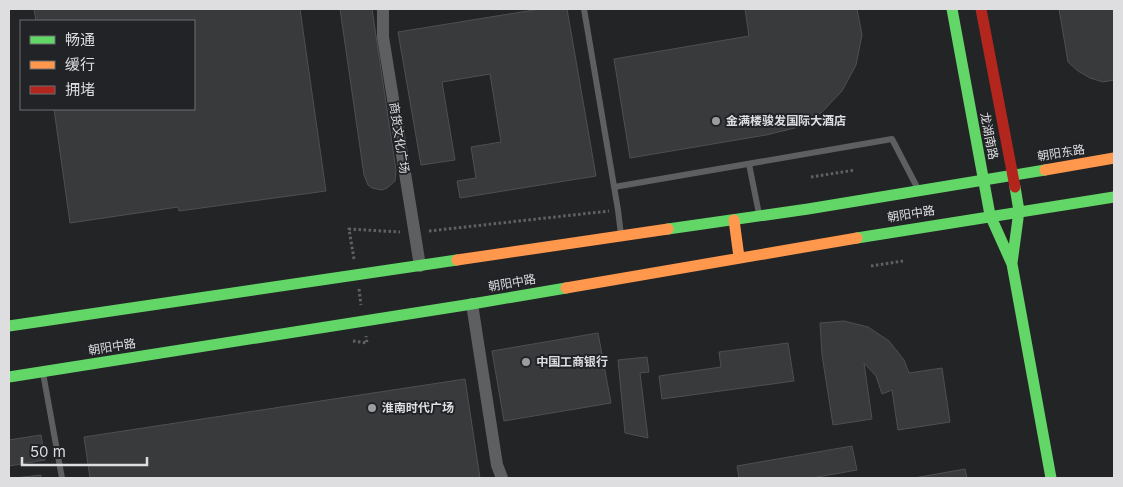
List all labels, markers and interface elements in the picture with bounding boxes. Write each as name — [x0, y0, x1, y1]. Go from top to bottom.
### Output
legend — [20, 20, 195, 110]
text: 畅通 — [65, 30, 95, 49]
text: 缓行 — [65, 55, 95, 74]
text: 拥堵 — [65, 80, 95, 99]
street label: 商货文化广场 — [386, 101, 413, 175]
street label: 龙湖南路 — [978, 111, 1001, 161]
place label: 金满楼骏发国际大酒店 — [726, 113, 846, 128]
marker: 金满楼骏发国际大酒店 — [710, 115, 722, 127]
street label: 朝阳东路 — [1036, 141, 1086, 164]
street label: 朝阳中路 — [886, 202, 936, 225]
street label: 朝阳中路 — [487, 271, 537, 294]
street label: 朝阳中路 — [87, 335, 137, 358]
place label: 中国工商银行 — [536, 354, 608, 369]
marker: 中国工商银行 — [520, 356, 532, 368]
place label: 淮南时代广场 — [382, 400, 454, 415]
marker: 淮南时代广场 — [366, 402, 378, 414]
scale bar — [22, 434, 148, 466]
text: 50 m — [30, 442, 66, 461]

